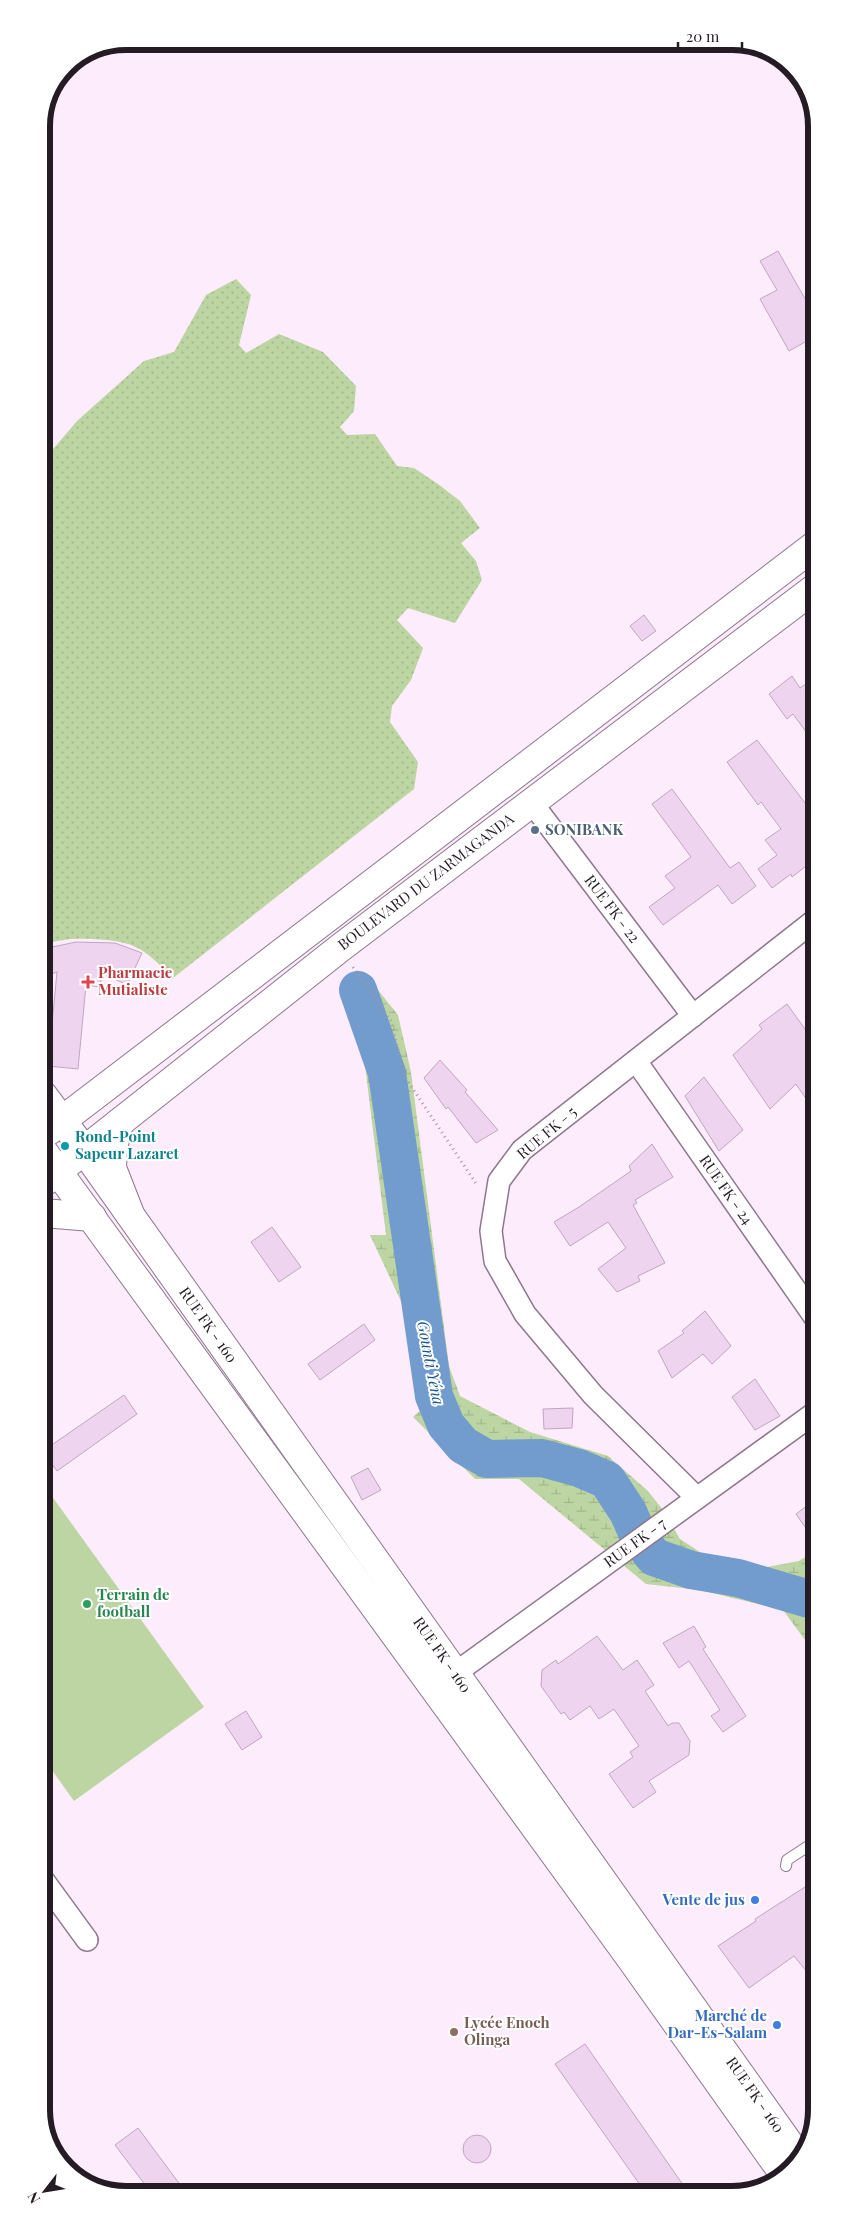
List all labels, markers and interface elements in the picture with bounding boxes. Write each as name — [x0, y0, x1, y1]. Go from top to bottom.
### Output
scale bar — [678, 20, 742, 52]
text: 20 m — [686, 26, 720, 46]
street label: BOULEVARD DU ZARMAGANDA — [333, 808, 518, 954]
place label: SONIBANK — [545, 819, 623, 839]
marker: SONIBANK — [529, 824, 541, 836]
street label: RUE FK - 22 — [581, 870, 645, 947]
place label: Pharmacie Mutialiste — [98, 962, 173, 999]
marker: Pharmacie Mutialiste — [82, 976, 94, 988]
street label: RUE FK - 5 — [512, 1101, 580, 1163]
place label: Rond-Point Sapeur Lazaret — [75, 1126, 180, 1163]
marker: Rond-Point Sapeur Lazaret — [59, 1140, 71, 1152]
street label: RUE FK - 24 — [696, 1151, 758, 1228]
street label: RUE FK - 160 — [175, 1283, 242, 1366]
water label: Gounti Yéna — [413, 1319, 450, 1407]
street label: RUE FK - 7 — [599, 1513, 669, 1571]
place label: Terrain de football — [97, 1584, 170, 1621]
marker: Terrain de football — [81, 1598, 93, 1610]
street label: RUE FK - 160 — [409, 1613, 476, 1696]
place label: Vente de jus — [662, 1889, 745, 1909]
marker: Vente de jus — [749, 1894, 761, 1906]
place label: Marché de Dar-Es-Salam — [668, 2005, 767, 2042]
place label: Lycée Enoch Olinga — [464, 2012, 550, 2049]
marker: Marché de Dar-Es-Salam — [771, 2019, 783, 2031]
marker: Lycée Enoch Olinga — [448, 2026, 460, 2038]
street label: RUE FK - 160 — [722, 2053, 789, 2136]
north arrow — [20, 2166, 70, 2216]
text: N — [23, 2189, 44, 2207]

